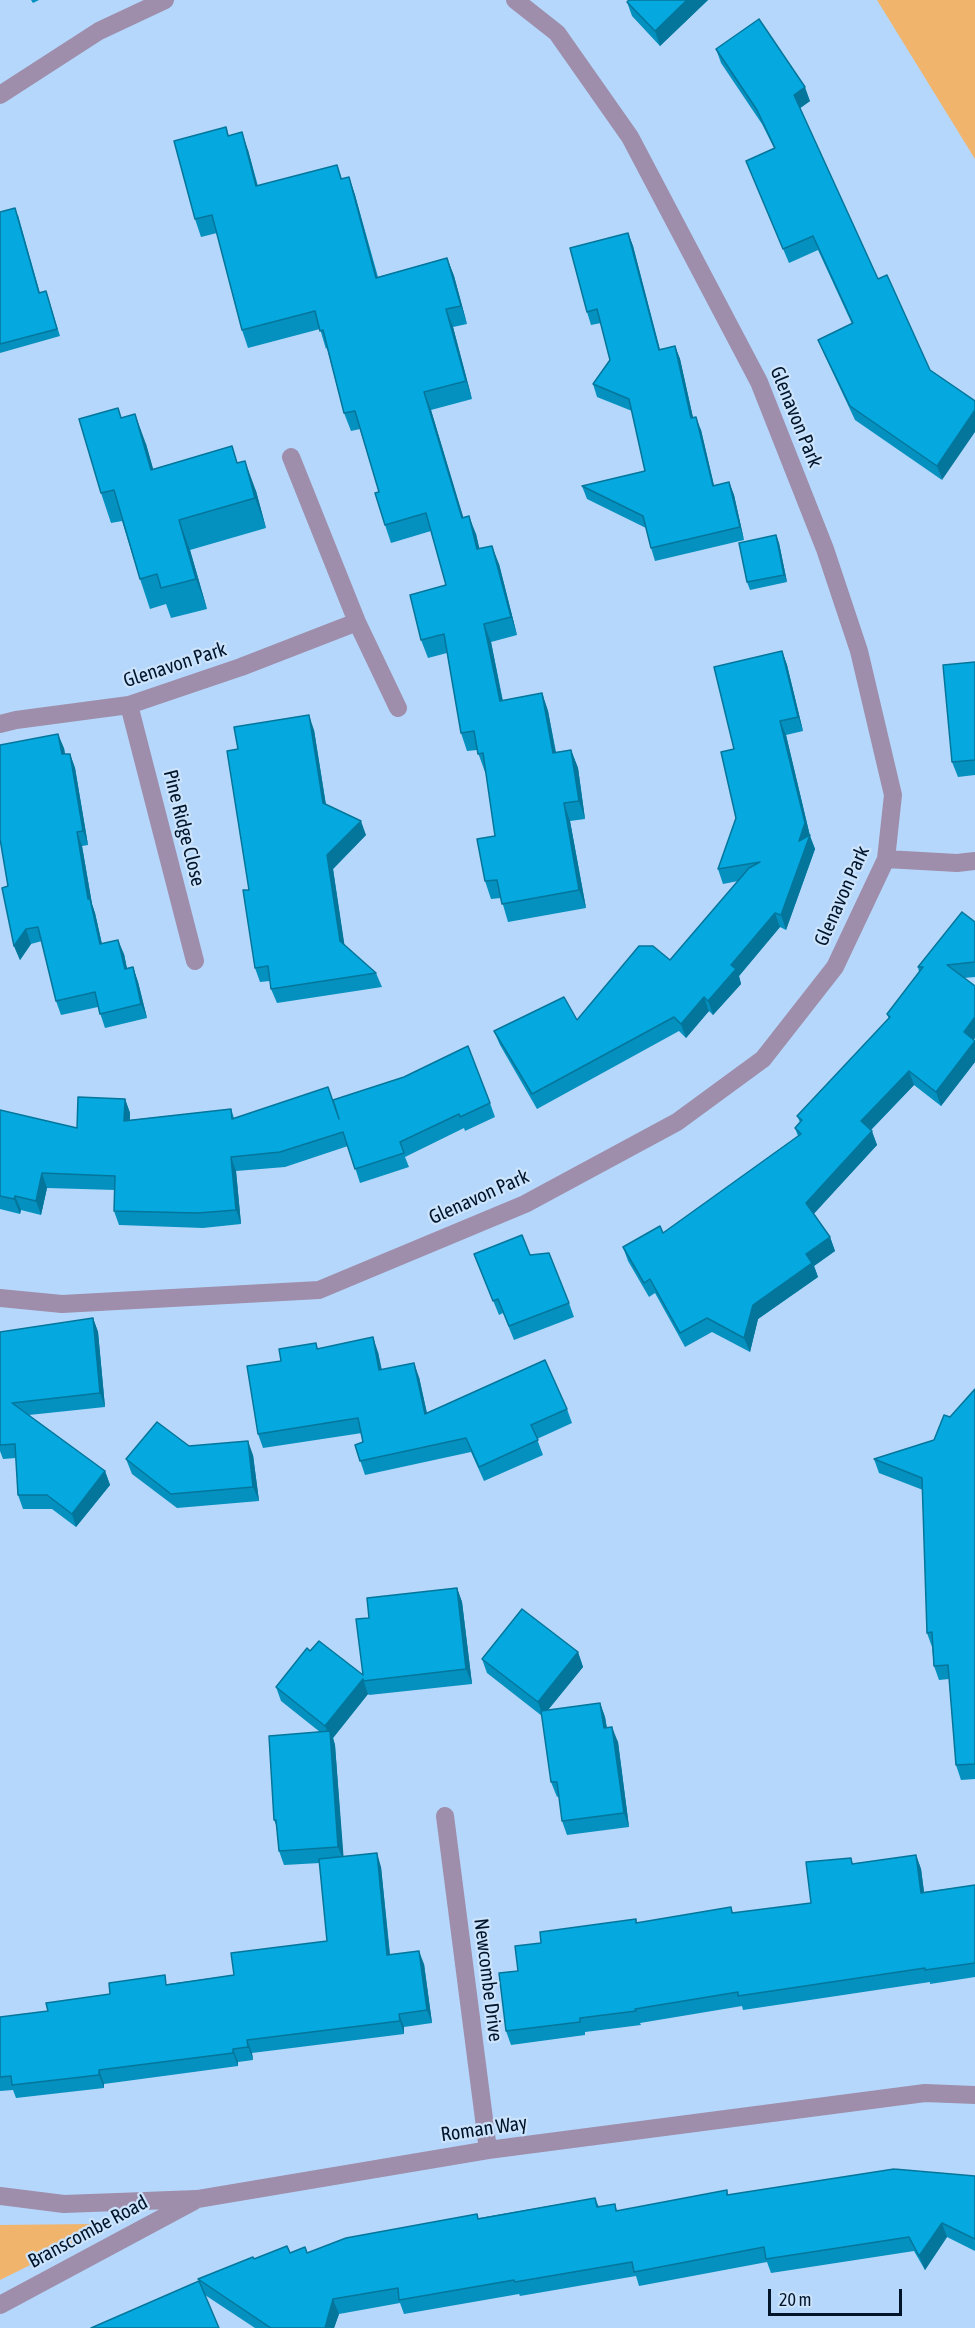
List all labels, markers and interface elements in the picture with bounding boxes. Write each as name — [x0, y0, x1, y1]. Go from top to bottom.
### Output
street label: Glenavon Park — [765, 363, 827, 471]
street label: Glenavon Park — [120, 637, 230, 693]
street label: Pine Ridge Close — [158, 767, 210, 889]
street label: Glenavon Park — [809, 842, 875, 950]
street label: Glenavon Park — [425, 1164, 533, 1230]
street label: Newcombe Drive — [469, 1917, 507, 2043]
street label: Roman Way — [439, 2111, 529, 2147]
street label: Branscombe Road — [24, 2190, 152, 2274]
scale bar — [771, 2277, 904, 2315]
text: 20 m — [779, 2289, 811, 2310]

